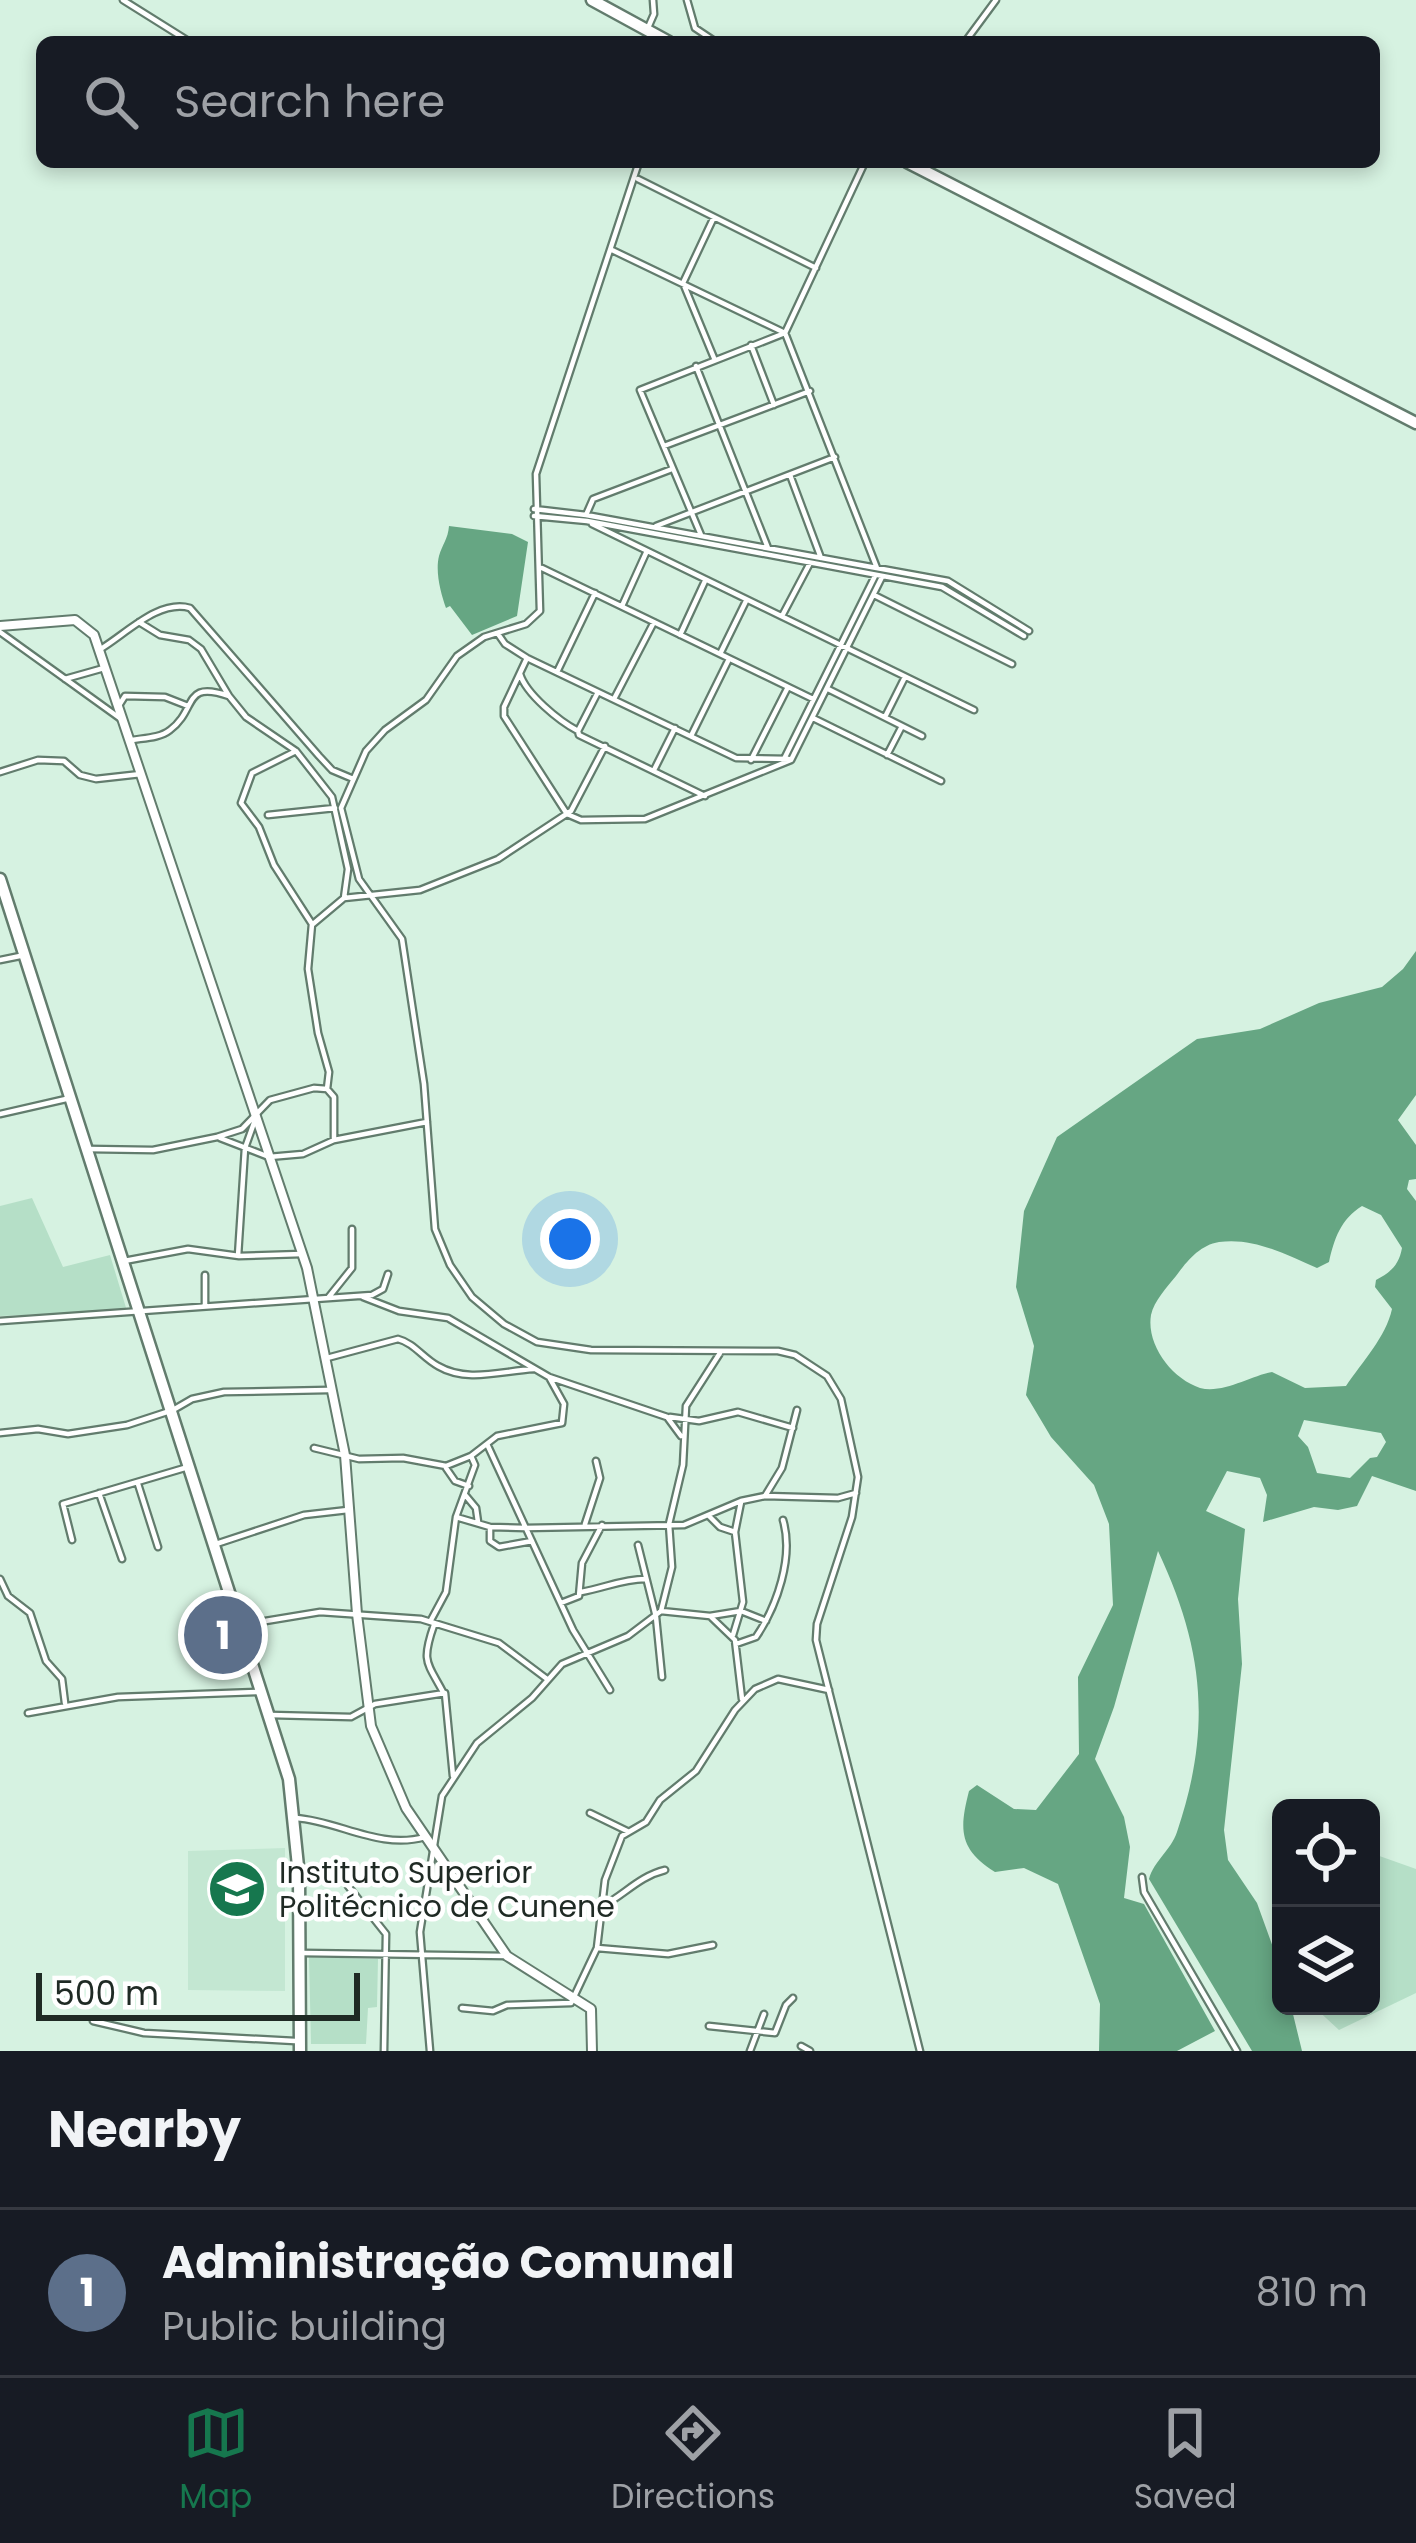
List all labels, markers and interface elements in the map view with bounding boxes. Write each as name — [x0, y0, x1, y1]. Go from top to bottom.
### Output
search box — [36, 36, 1380, 168]
icon: search — [78, 69, 144, 135]
text: Search here — [174, 70, 445, 133]
your location — [540, 1209, 600, 1269]
pin: 1 — [184, 1590, 262, 1680]
map controls — [1272, 1799, 1380, 2015]
button: locate — [1272, 1799, 1380, 1907]
place label: Instituto Superior Politécnico de Cunene — [279, 1851, 615, 1928]
school or university icon: Instituto Superior Politécnico de Cunene — [206, 1858, 268, 1920]
button: layers — [1272, 1907, 1380, 2015]
scale bar — [36, 1967, 360, 2020]
text: 500 m — [54, 1970, 159, 2017]
text: Nearby — [48, 2093, 241, 2165]
text: Administração Comunal — [162, 2231, 735, 2294]
text: 1 — [80, 2265, 94, 2320]
text: 810 m — [1256, 2265, 1368, 2320]
text: Public building — [162, 2299, 447, 2354]
tab: Map — [179, 2400, 252, 2522]
tab: Directions — [611, 2400, 775, 2522]
tab: Saved — [1134, 2400, 1237, 2522]

